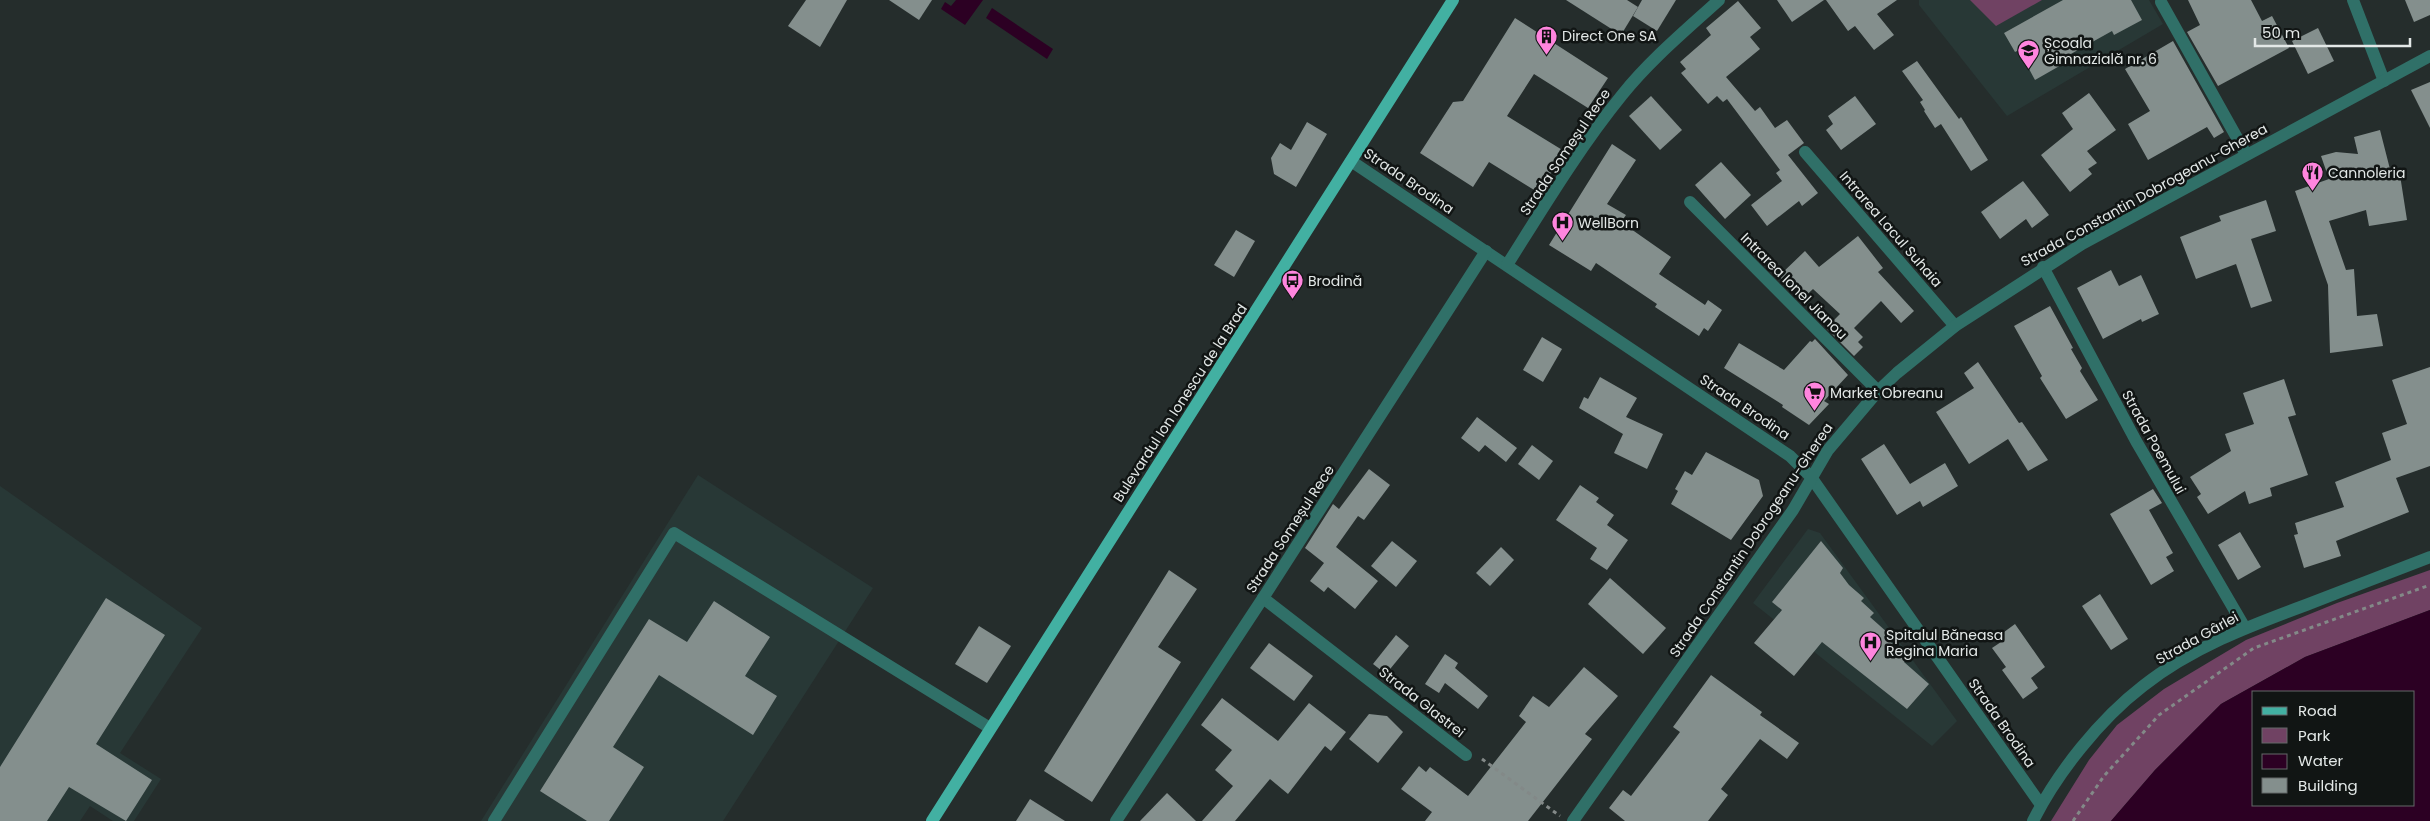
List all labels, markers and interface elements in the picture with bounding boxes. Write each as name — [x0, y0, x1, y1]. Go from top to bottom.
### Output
scale bar — [2255, 15, 2410, 47]
text: 50 m — [2262, 22, 2300, 43]
building icon: Direct One SA — [1534, 24, 1558, 55]
place label: Direct One SA — [1562, 26, 1657, 46]
place label: Școala Gimnazială nr. 6 — [2044, 33, 2157, 69]
school or university icon: Școala Gimnazială nr. 6 — [2016, 39, 2040, 70]
street label: Strada Someșul Rece — [1515, 84, 1615, 219]
street label: Strada Constantin Dobrogeanu-Gherea — [2017, 119, 2271, 271]
street label: Strada Brodina — [1360, 143, 1458, 219]
restaurant icon: Cannoleria — [2300, 161, 2324, 192]
place label: Cannoleria — [2328, 163, 2405, 183]
street label: Intrarea Lacul Suhaia — [1835, 167, 1947, 291]
hospital icon: WellBorn — [1550, 211, 1574, 242]
place label: WellBorn — [1578, 213, 1639, 233]
street label: Intrarea Ionel Jianou — [1736, 228, 1852, 344]
bus stop icon: Brodină — [1280, 269, 1304, 300]
place label: Brodină — [1308, 271, 1362, 291]
street label: Bulevardul Ion Ionescu de la Brad — [1108, 300, 1252, 506]
street label: Strada Brodina — [1696, 369, 1794, 445]
supermarket icon: Market Obreanu — [1802, 381, 1826, 412]
place label: Market Obreanu — [1830, 383, 1943, 403]
street label: Strada Poemului — [2117, 387, 2191, 497]
street label: Strada Constantin Dobrogeanu-Gherea — [1665, 419, 1837, 661]
street label: Strada Someșul Rece — [1241, 461, 1339, 597]
street label: Strada Gârlei — [2152, 607, 2242, 669]
place label: Spitalul Băneasa Regina Maria — [1886, 625, 2003, 661]
hospital icon: Spitalul Băneasa Regina Maria — [1858, 631, 1882, 662]
street label: Strada Glastrei — [1375, 662, 1469, 742]
street label: Strada Brodina — [1964, 674, 2040, 772]
legend — [2252, 691, 2415, 806]
text: Road — [2298, 700, 2337, 721]
text: Park — [2298, 725, 2330, 746]
text: Water — [2298, 750, 2344, 771]
text: Building — [2298, 775, 2358, 796]

